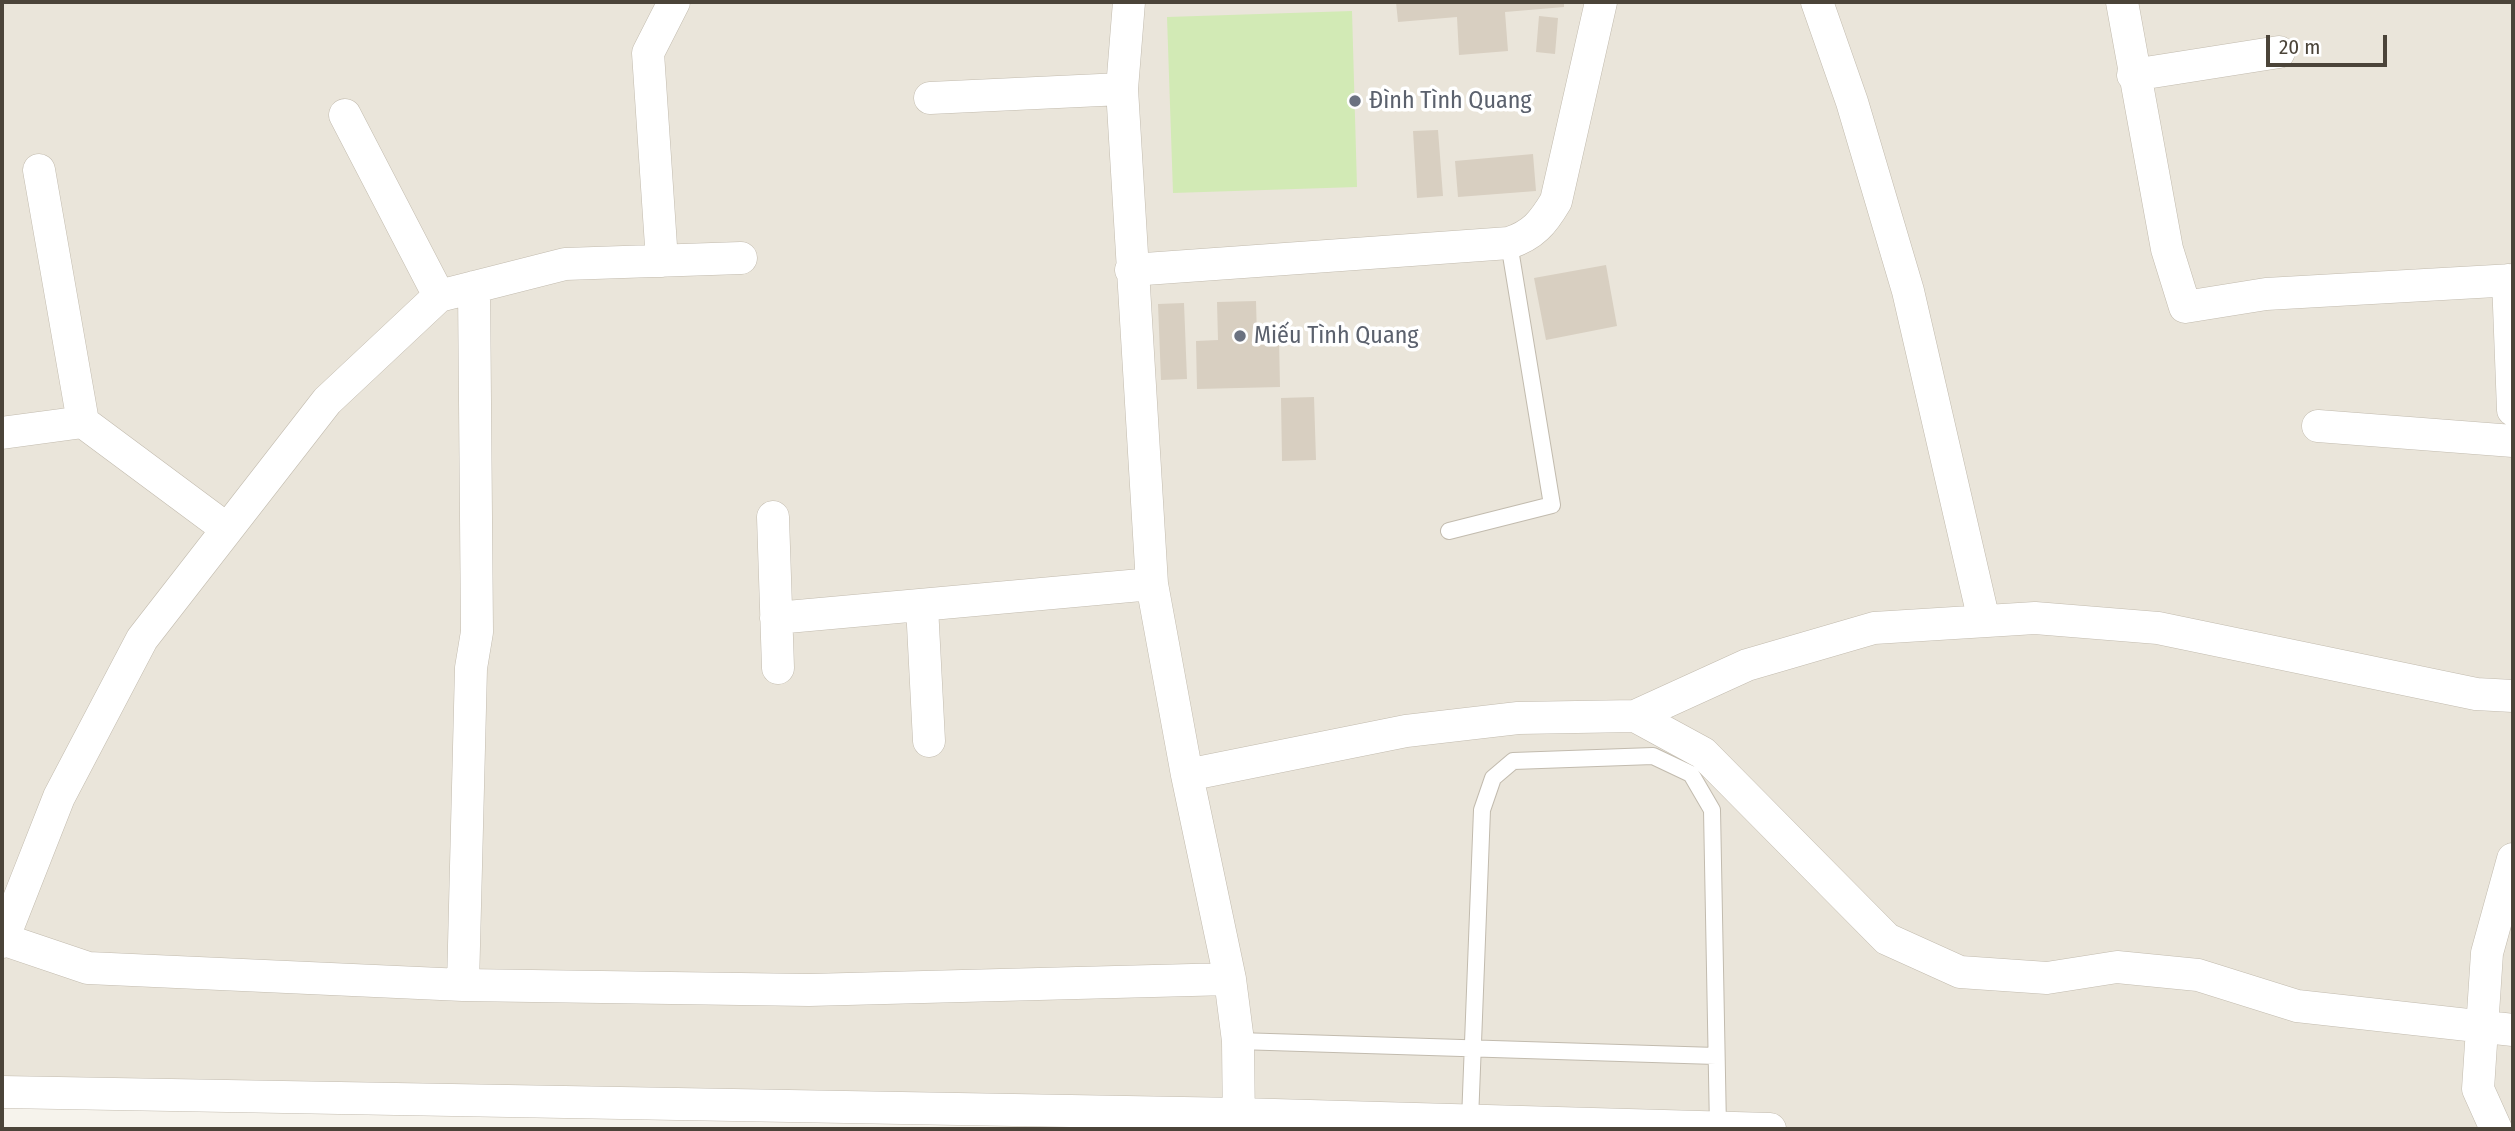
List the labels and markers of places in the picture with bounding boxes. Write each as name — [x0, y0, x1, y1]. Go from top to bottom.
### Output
place label: Đình Tình Quang — [1369, 87, 1532, 115]
marker: Đình Tình Quang — [1347, 93, 1363, 109]
place label: Miếu Tình Quang — [1254, 322, 1419, 350]
marker: Miếu Tình Quang — [1232, 328, 1248, 344]

